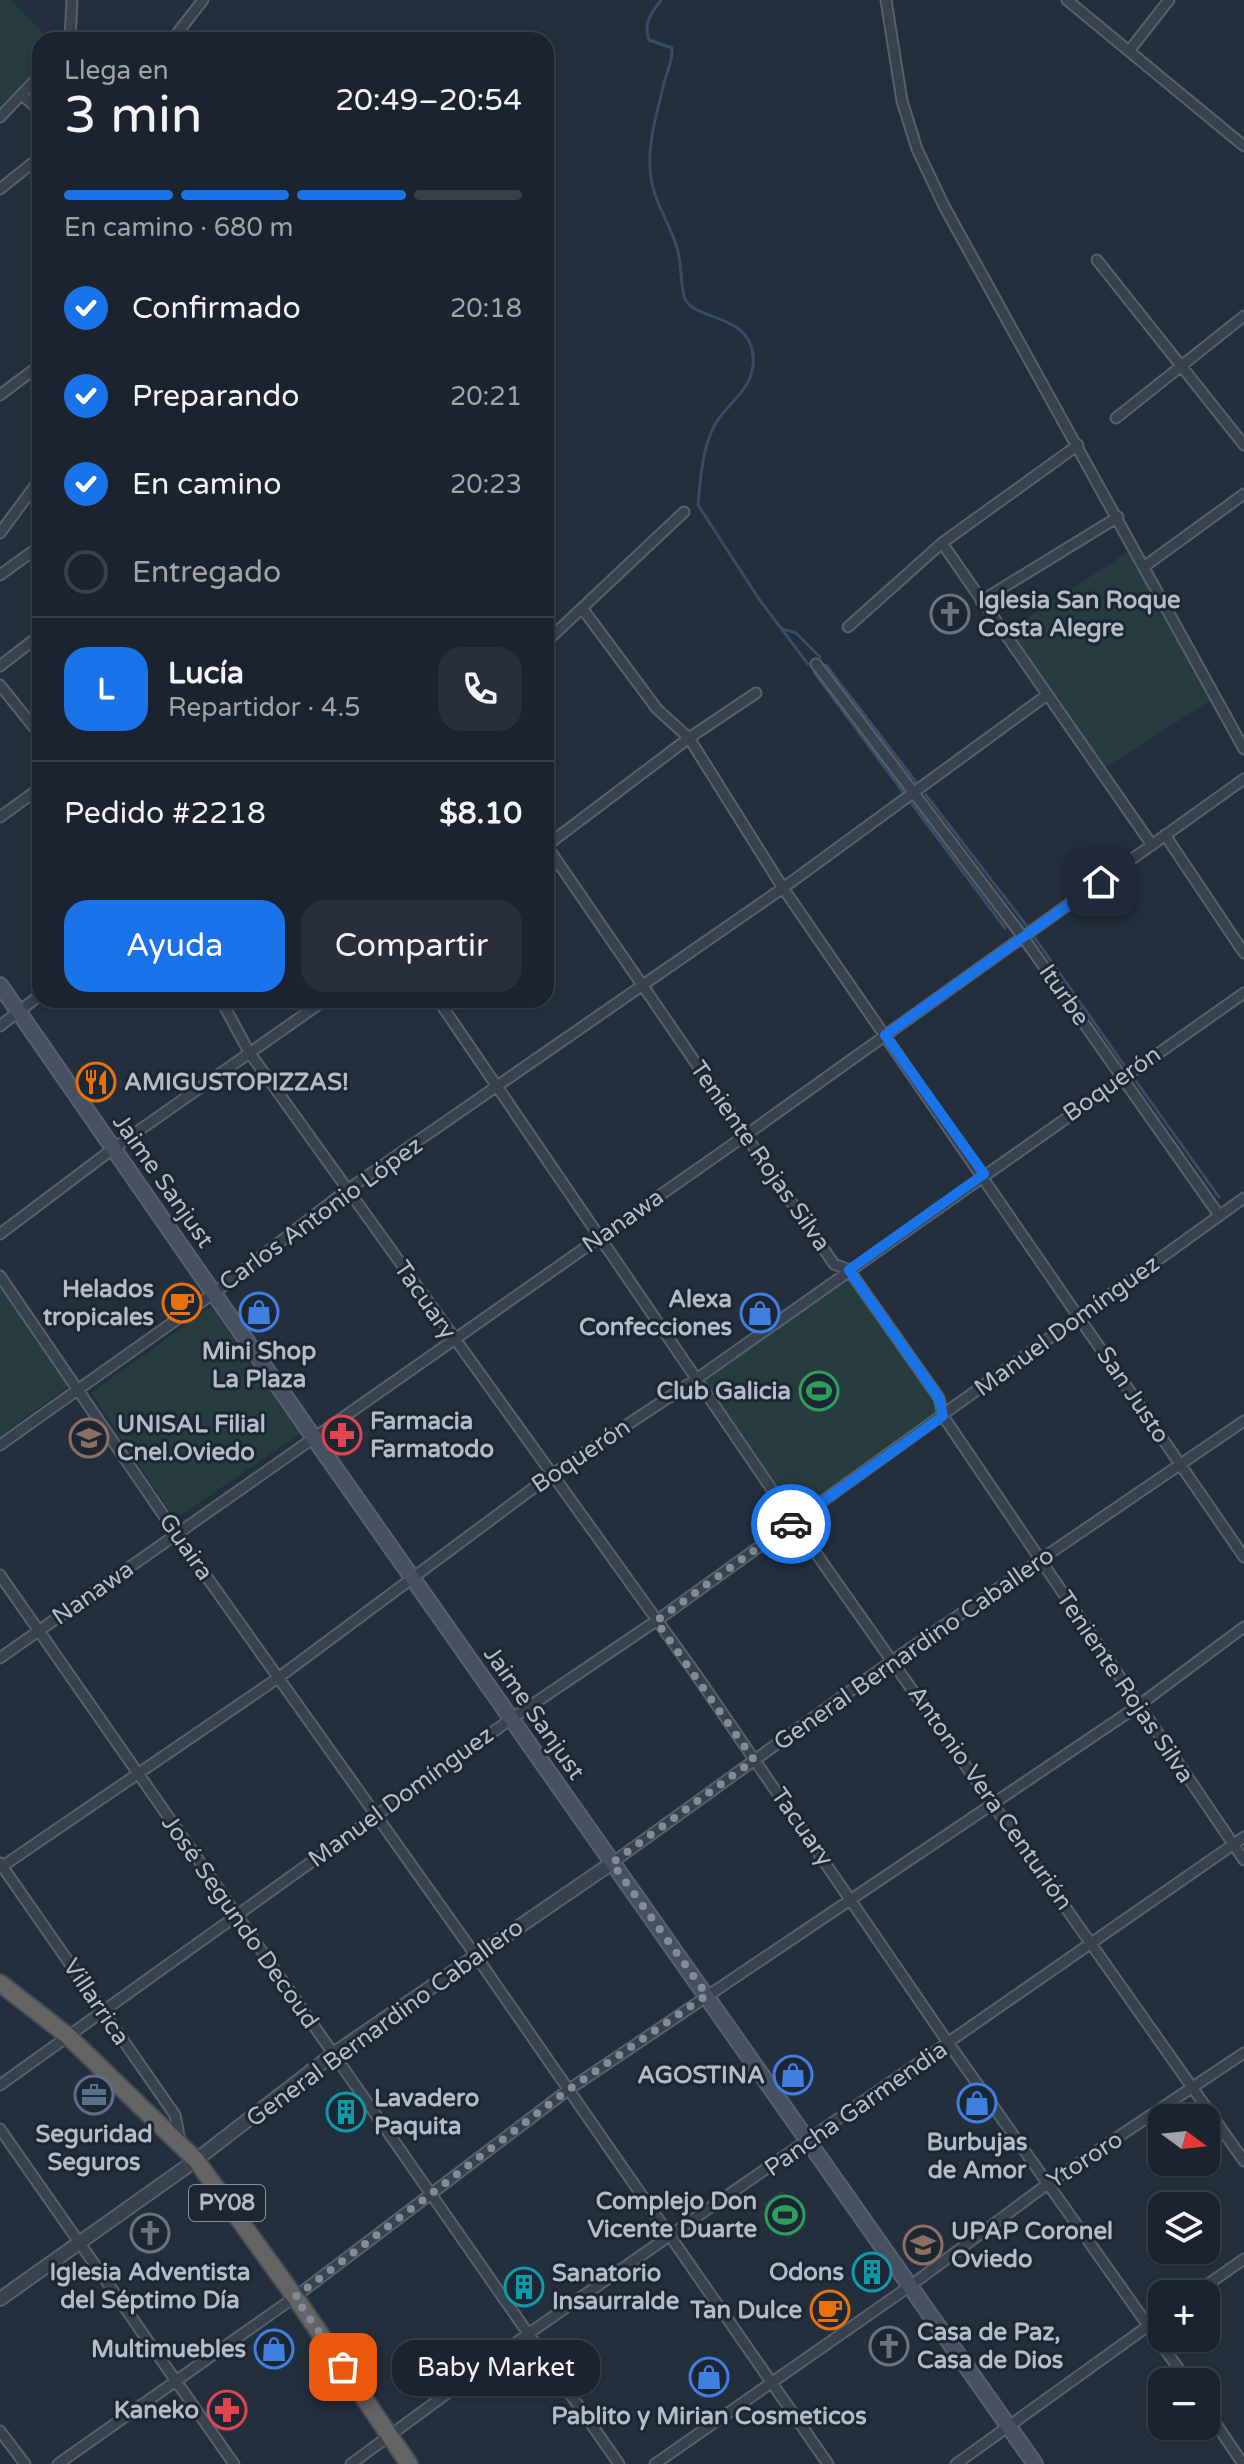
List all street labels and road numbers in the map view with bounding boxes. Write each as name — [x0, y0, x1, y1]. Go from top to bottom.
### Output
street label: Iturbe — [1033, 959, 1095, 1031]
street label: Boquerón — [1058, 1040, 1166, 1128]
street label: Teniente Rojas Silva — [683, 1055, 837, 1257]
street label: Jaime Sanjust — [106, 1109, 220, 1253]
street label: Carlos Antonio López — [214, 1131, 428, 1297]
street label: Nanawa — [577, 1182, 669, 1260]
street label: Manuel Domínguez — [969, 1249, 1165, 1403]
street label: Tacuary — [388, 1255, 463, 1345]
street label: San Justo — [1090, 1341, 1176, 1449]
street label: Boquerón — [526, 1413, 636, 1499]
street label: Guaira — [153, 1508, 219, 1586]
street label: General Bernardino Caballero — [768, 1541, 1060, 1757]
street label: Nanawa — [47, 1554, 139, 1632]
street label: Teniente Rojas Silva — [1050, 1585, 1200, 1789]
street label: Jaime Sanjust — [477, 1641, 591, 1785]
street label: Antonio Vera Centurión — [901, 1680, 1079, 1916]
street label: Manuel Domínguez — [303, 1720, 499, 1874]
street label: Tacuary — [765, 1782, 840, 1872]
street label: José Segundo Decoud — [155, 1810, 325, 2034]
street label: General Bernardino Caballero — [241, 1913, 529, 2133]
street label: Villarrica — [56, 1953, 136, 2051]
street label: Pancha Garmendia — [759, 2035, 953, 2183]
street label: Ytororo — [1042, 2125, 1128, 2195]
road number: PY08 — [189, 2185, 265, 2221]

